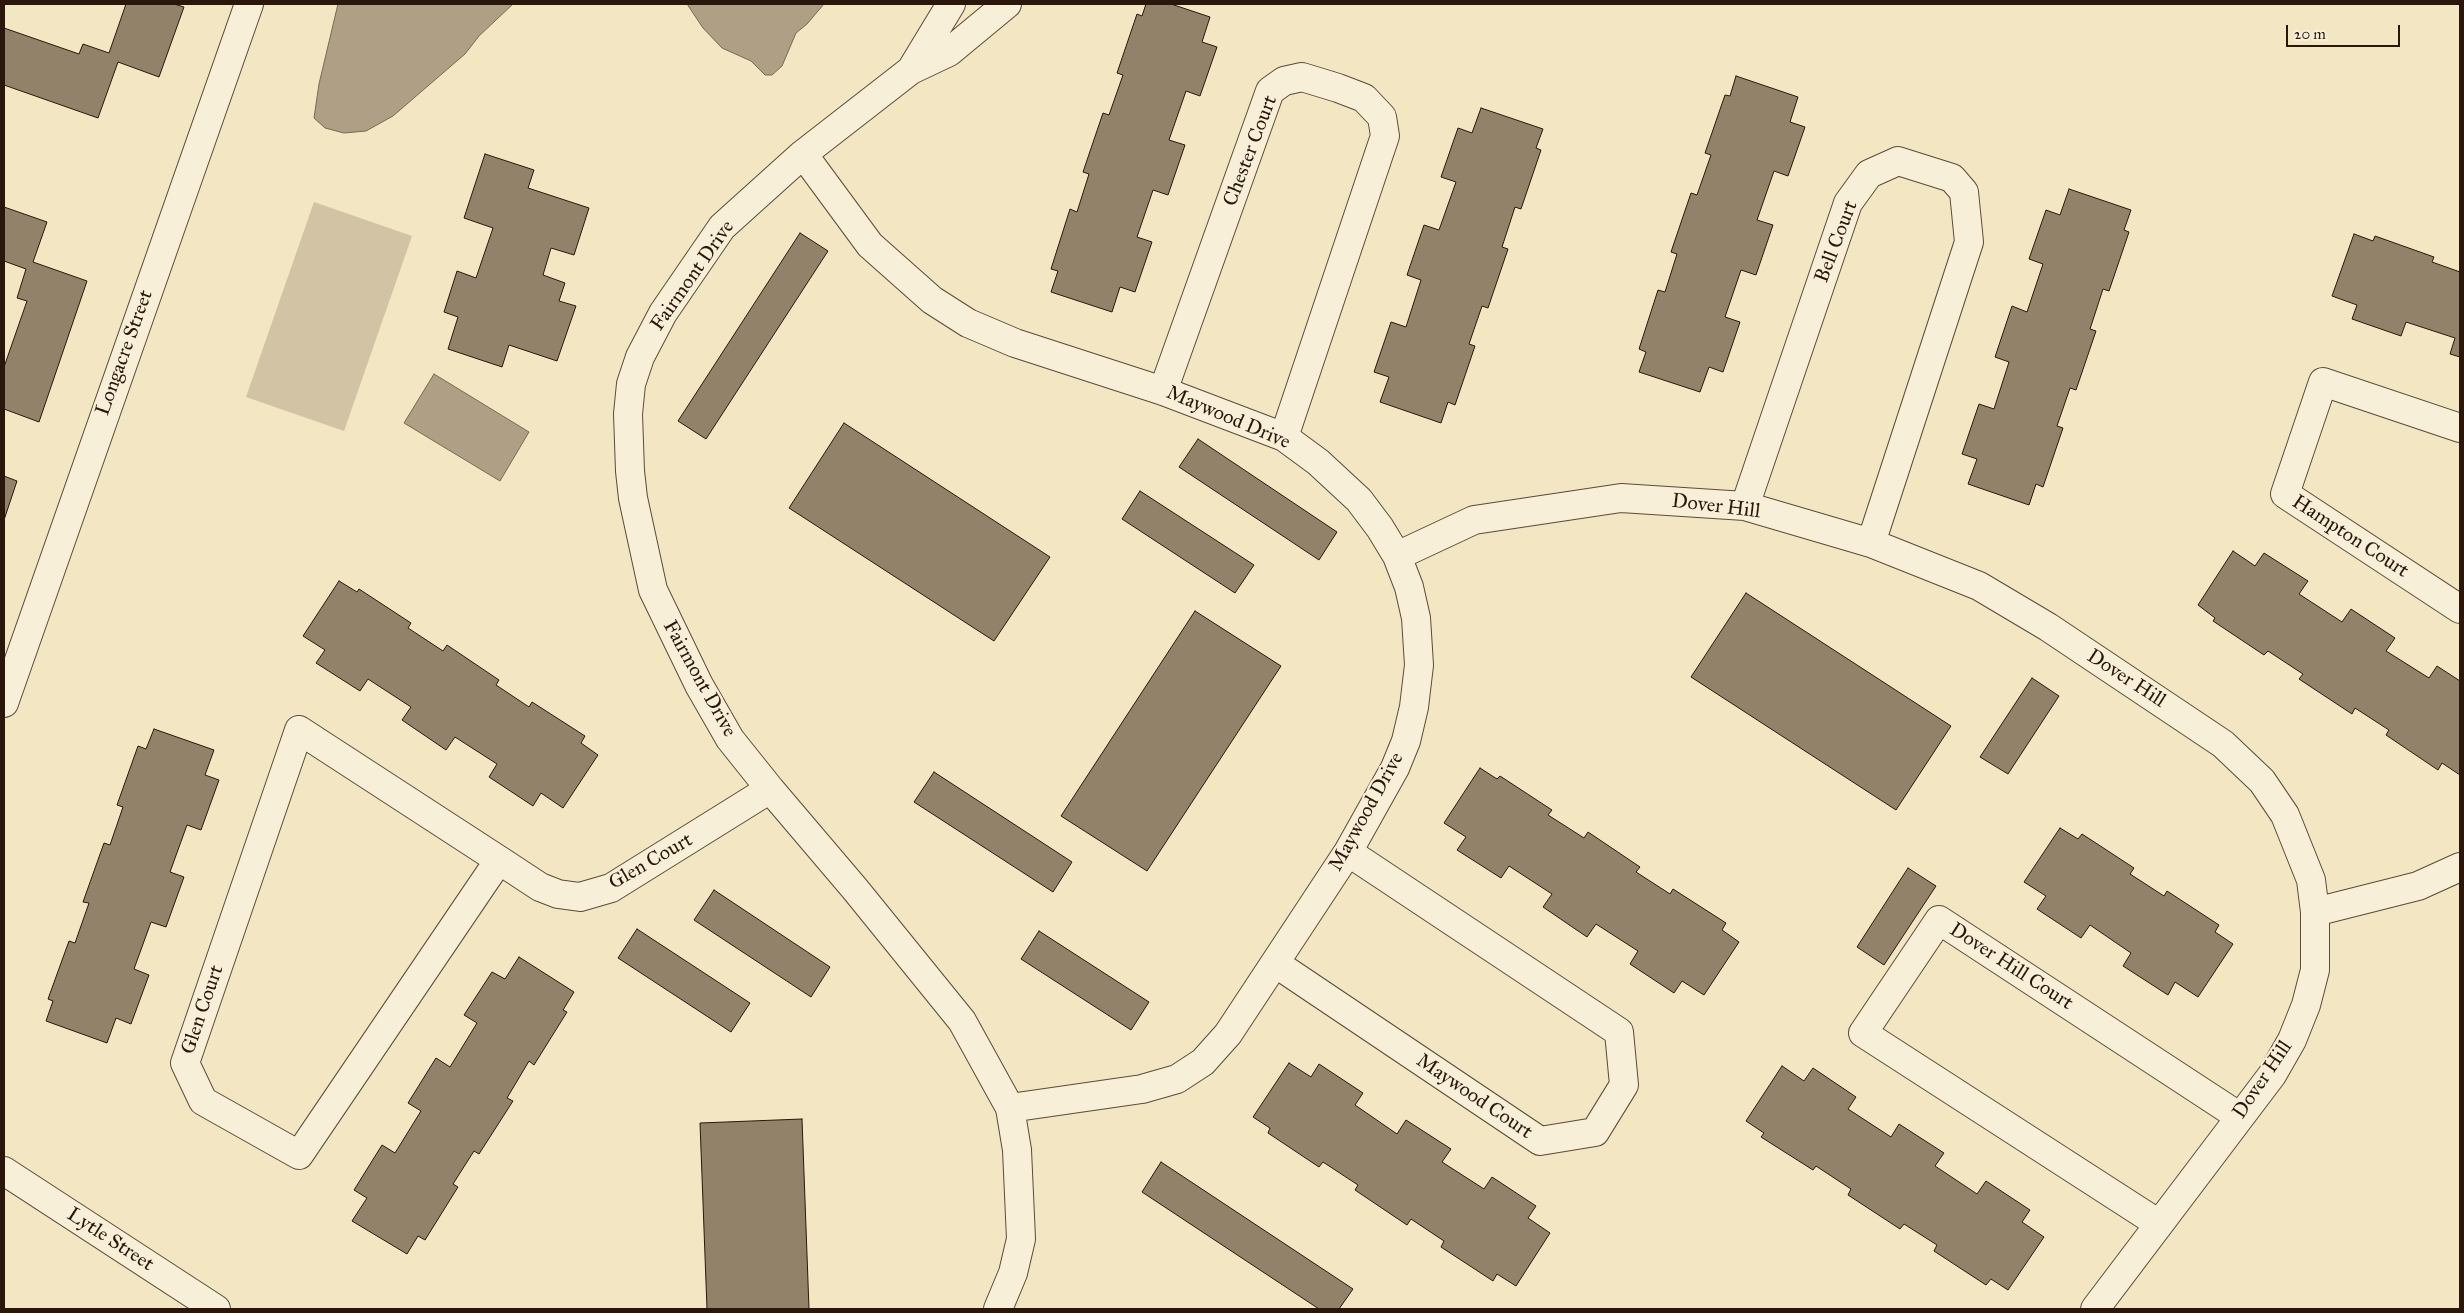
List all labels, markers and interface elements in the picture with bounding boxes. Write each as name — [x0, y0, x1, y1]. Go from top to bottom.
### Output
scale bar — [2289, 15, 2403, 47]
text: 20 m — [2294, 25, 2326, 43]
street label: Chester Court — [1219, 92, 1283, 210]
street label: Bell Court — [1810, 198, 1864, 286]
street label: Fairmont Drive — [646, 216, 740, 336]
street label: Longacre Street — [91, 287, 159, 419]
street label: Maywood Drive — [1162, 381, 1294, 455]
street label: Dover Hill — [1670, 490, 1762, 524]
street label: Hampton Court — [2287, 490, 2413, 584]
street label: Fairmont Drive — [657, 617, 741, 741]
street label: Dover Hill — [2082, 645, 2170, 713]
street label: Maywood Drive — [1324, 748, 1410, 876]
street label: Glen Court — [605, 828, 697, 896]
street label: Dover Hill Court — [1945, 918, 2077, 1016]
street label: Glen Court — [177, 962, 229, 1058]
street label: Dover Hill — [2228, 1036, 2298, 1124]
street label: Maywood Court — [1411, 1049, 1537, 1145]
street label: Lytle Street — [62, 1203, 158, 1277]

